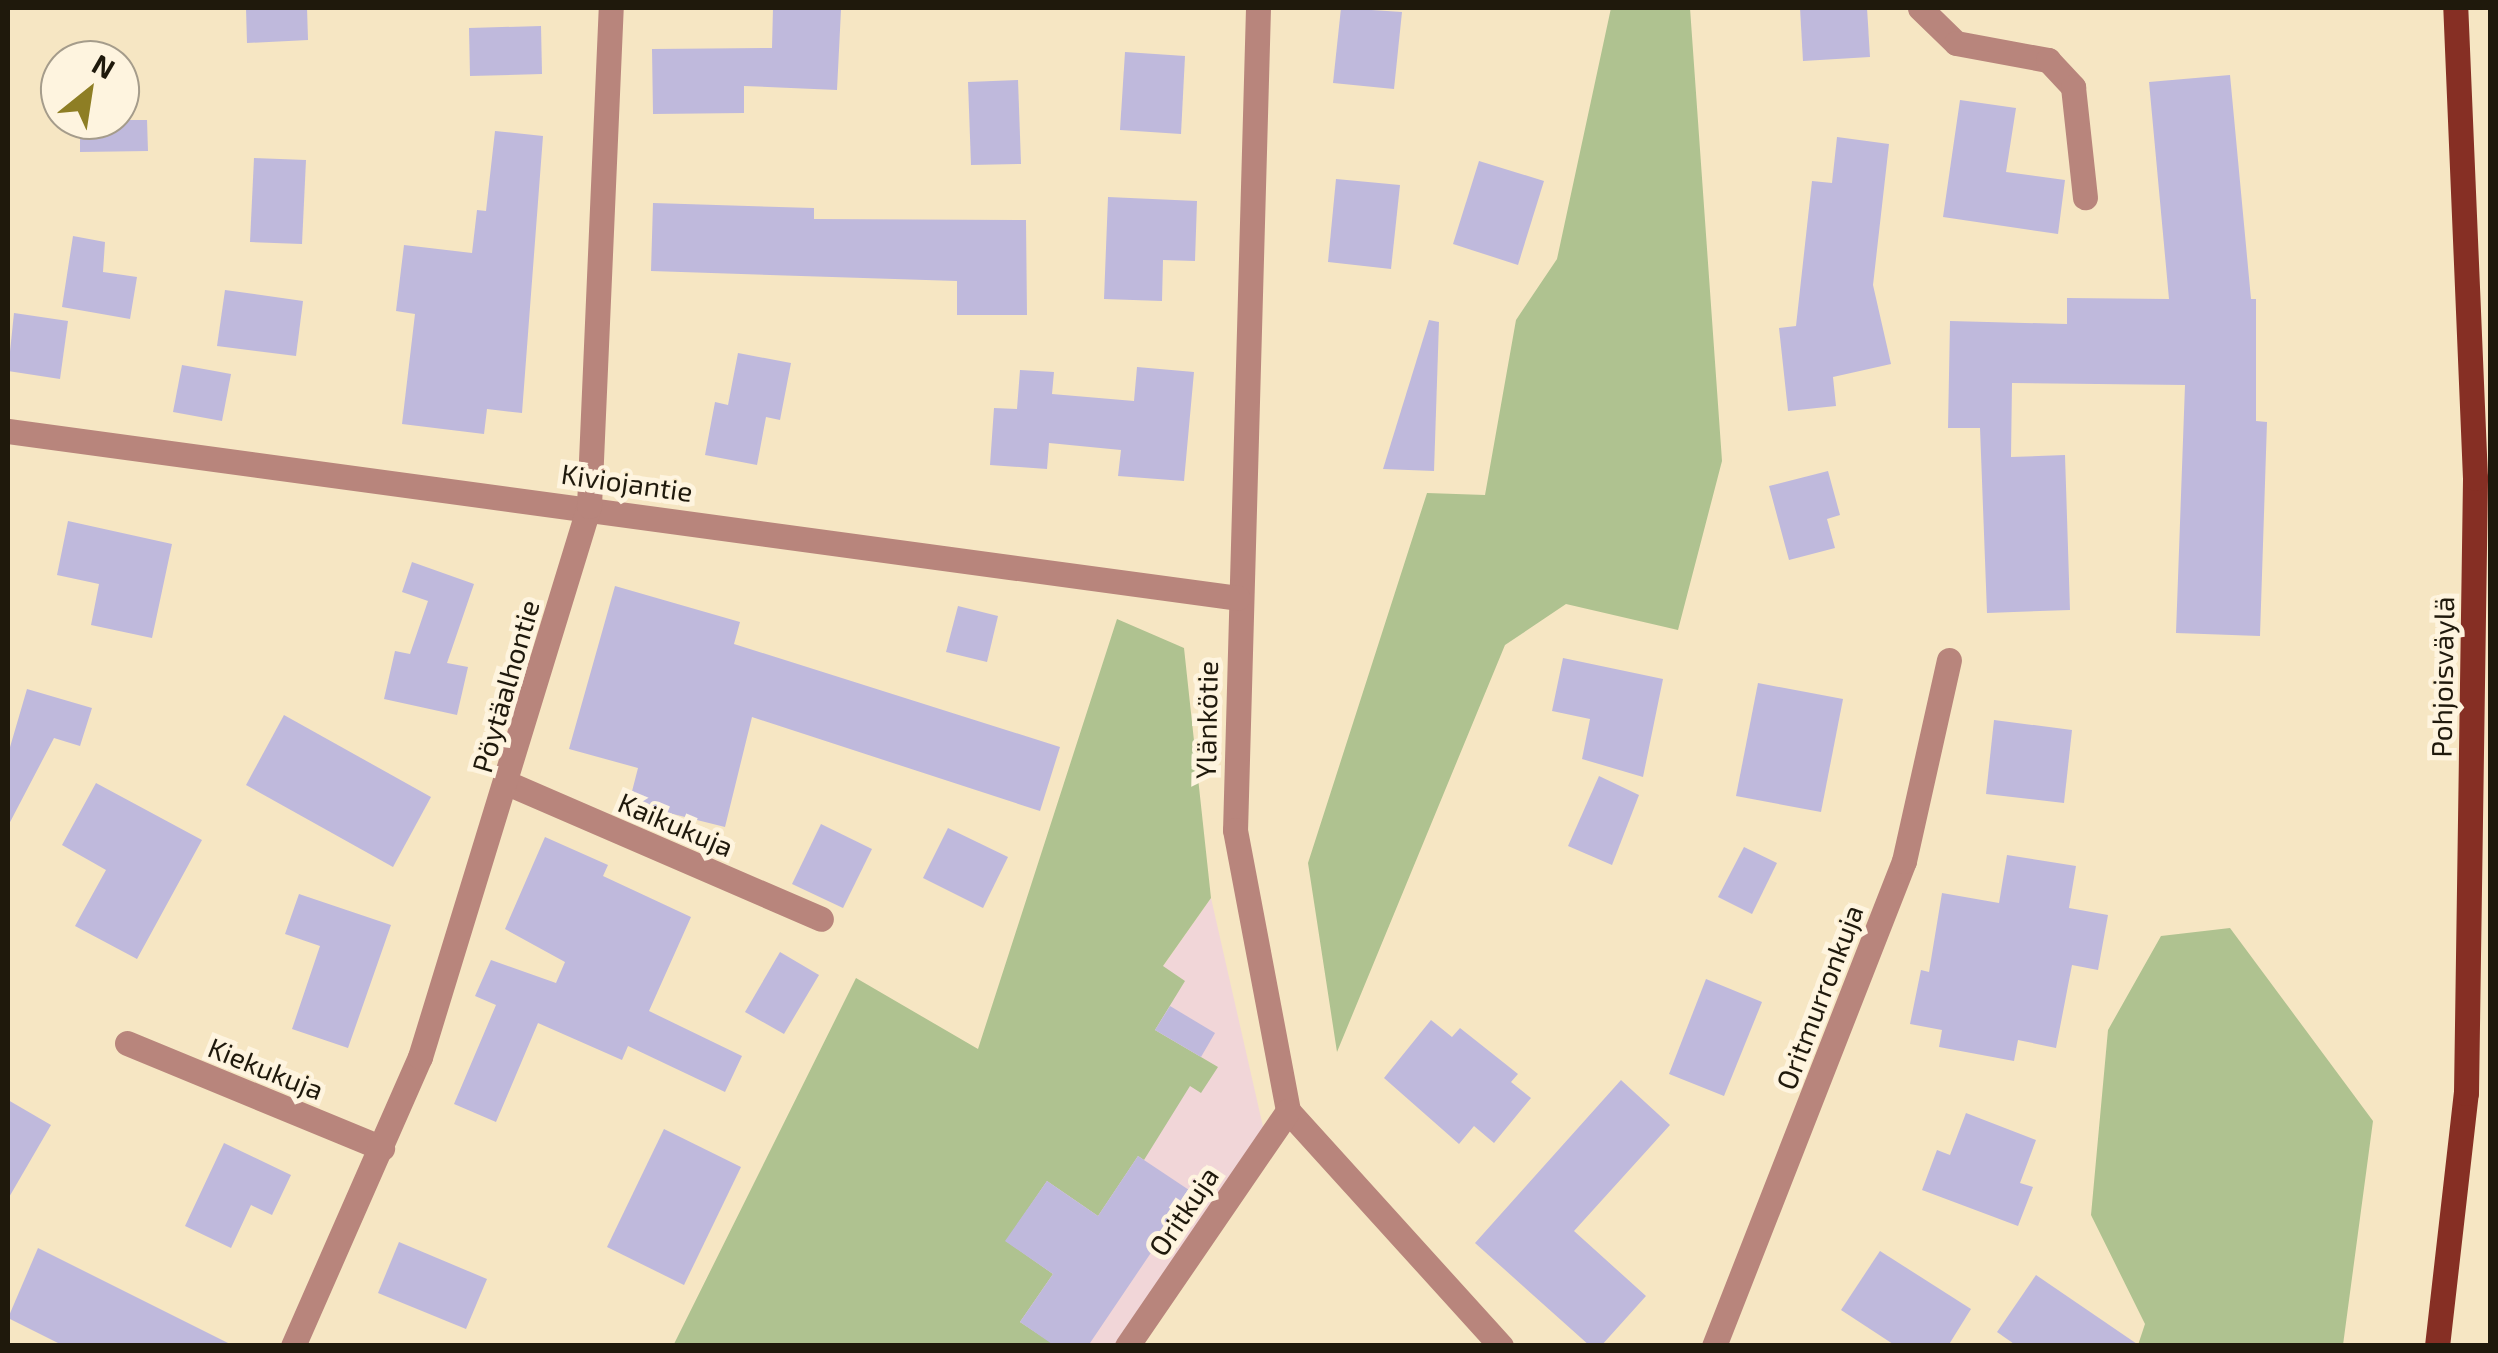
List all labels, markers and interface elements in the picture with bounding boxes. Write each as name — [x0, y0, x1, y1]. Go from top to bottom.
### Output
north arrow — [40, 40, 140, 140]
text: N — [87, 46, 121, 86]
street label: Kiviojantie — [559, 456, 695, 508]
street label: Pöytäalhontie — [464, 596, 546, 776]
street label: Pohjoisväylä — [2424, 596, 2460, 758]
street label: Ylänkötie — [1188, 661, 1224, 779]
street label: Kaikukuja — [613, 785, 739, 863]
street label: Oritmurronkuja — [1768, 900, 1870, 1094]
street label: Kiekukuja — [203, 1030, 329, 1106]
street label: Oritkuja — [1141, 1160, 1225, 1262]

